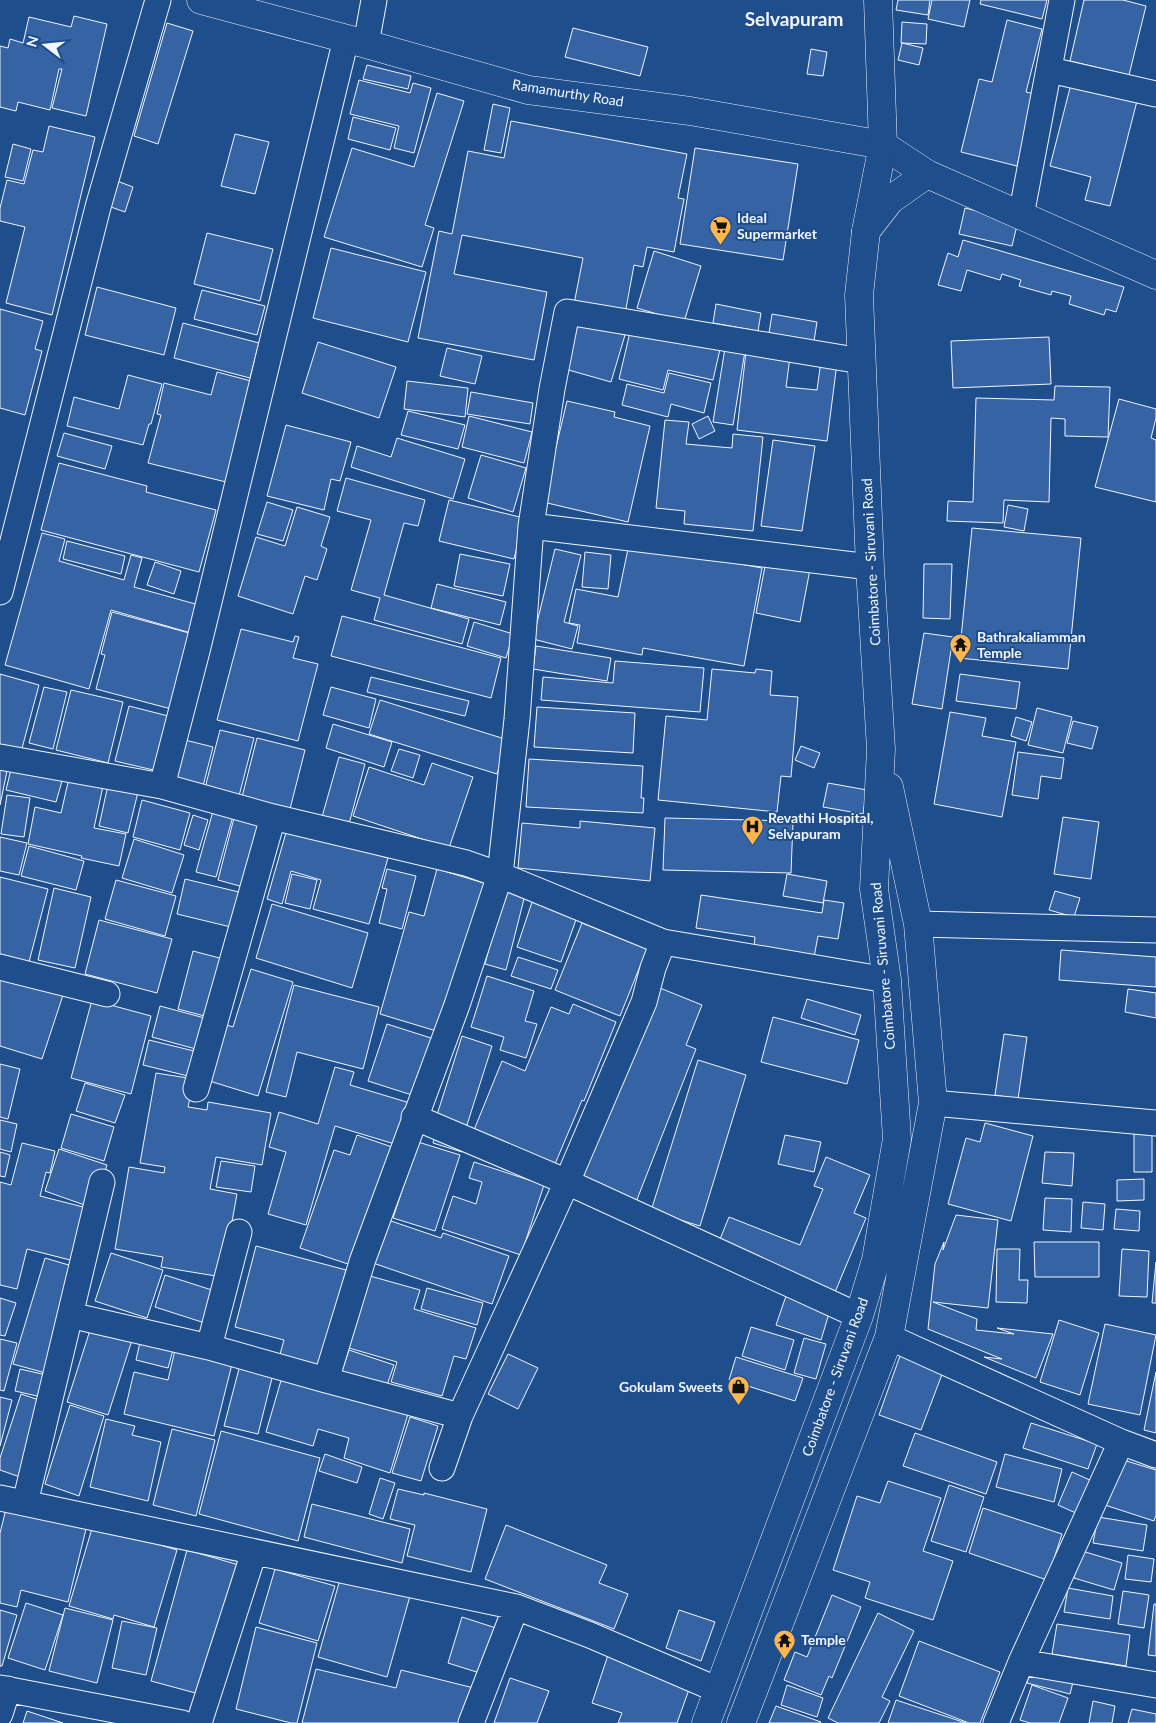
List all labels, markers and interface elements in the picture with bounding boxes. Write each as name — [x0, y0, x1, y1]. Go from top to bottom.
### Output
district label: Selvapuram — [745, 7, 843, 30]
north arrow — [20, 20, 70, 70]
text: N — [22, 34, 42, 49]
street label: Ramamurthy Road — [511, 75, 625, 110]
place label: Ideal Supermarket — [737, 209, 818, 242]
supermarket icon: Ideal Supermarket — [709, 214, 733, 245]
street label: Coimbatore - Siruvani Road — [858, 478, 883, 646]
place label: Bathrakaliamman Temple — [977, 628, 1086, 661]
temple icon: Bathrakaliamman Temple — [949, 633, 973, 664]
place label: Revathi Hospital, Selvapuram — [768, 809, 873, 842]
hospital icon: Revathi Hospital, Selvapuram — [740, 814, 764, 845]
street label: Coimbatore - Siruvani Road — [867, 882, 898, 1050]
street label: Coimbatore - Siruvani Road — [798, 1295, 871, 1459]
shop icon: Gokulam Sweets — [727, 1375, 751, 1406]
place label: Gokulam Sweets — [619, 1378, 723, 1395]
temple icon: Temple — [773, 1628, 797, 1659]
place label: Temple — [801, 1631, 846, 1648]

